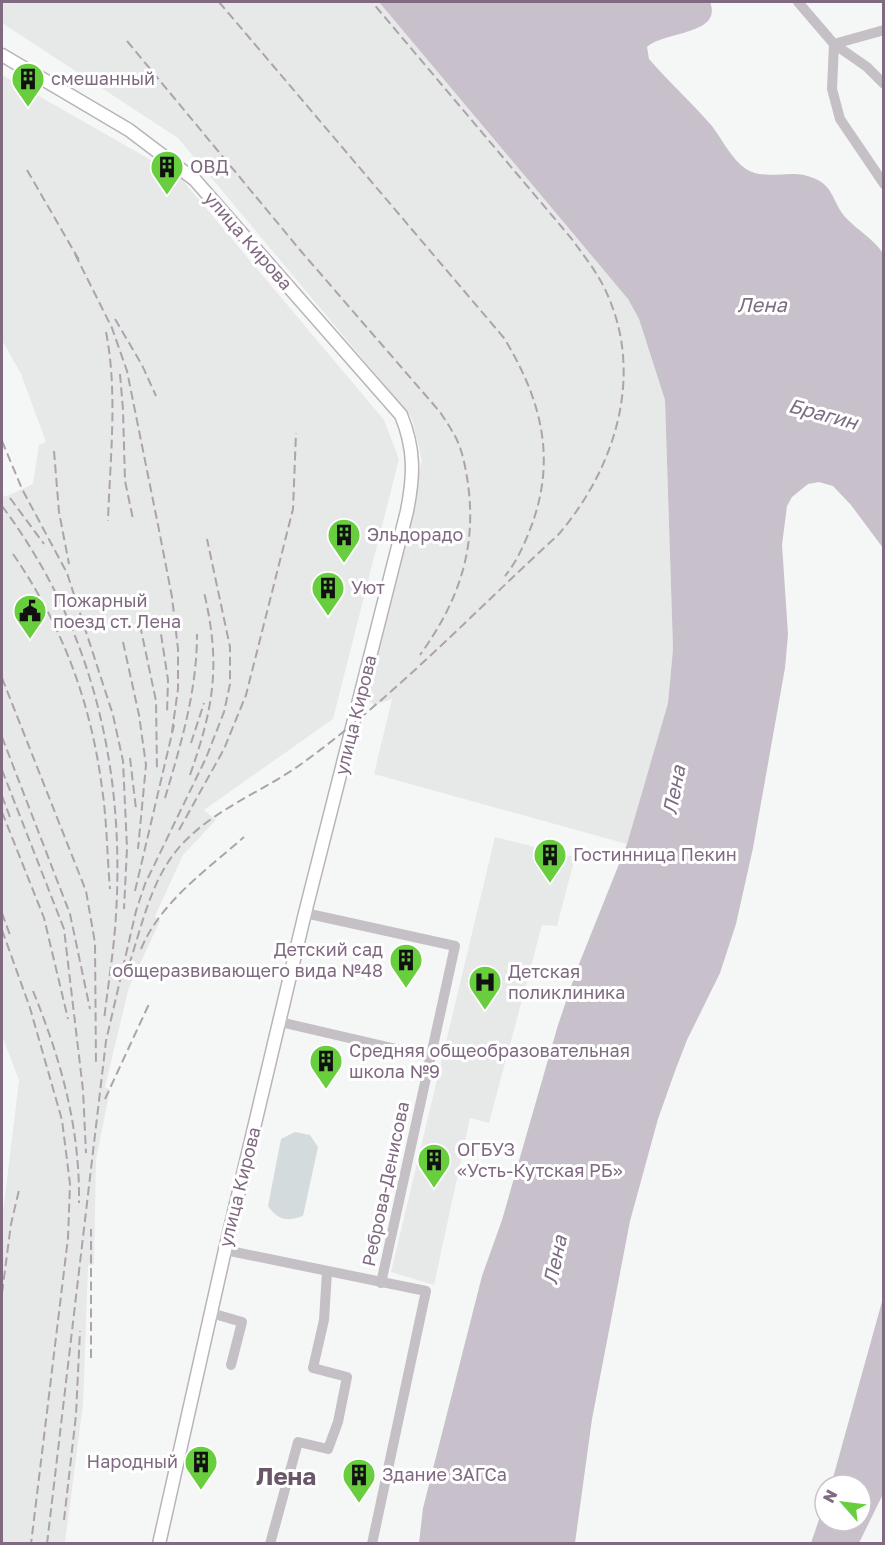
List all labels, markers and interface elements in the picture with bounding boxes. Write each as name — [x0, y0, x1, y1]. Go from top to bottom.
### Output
building icon: смешанный — [10, 61, 46, 108]
place label: смешанный — [51, 67, 155, 89]
building icon: ОВД — [149, 149, 185, 196]
place label: ОВД — [190, 155, 229, 177]
street label: улица Кирова — [200, 187, 297, 294]
water label: Лена — [737, 292, 787, 316]
water label: Брагин — [786, 392, 862, 434]
building icon: Эльдорадо — [326, 517, 362, 564]
place label: Эльдорадо — [367, 523, 463, 545]
building icon: Уют — [310, 570, 346, 617]
place label: Уют — [351, 576, 385, 598]
place label: Пожарный поезд ст. Лена — [53, 589, 181, 632]
public building icon: Пожарный поезд ст. Лена — [12, 593, 48, 640]
street label: улица Кирова — [329, 652, 381, 777]
water label: Лена — [657, 763, 690, 816]
building icon: Гостинница Пекин — [532, 837, 568, 884]
place label: Гостинница Пекин — [573, 843, 737, 865]
place label: Детский сад общеразвивающего вида №48 — [112, 938, 383, 981]
building icon: Детский сад общеразвивающего вида №48 — [388, 942, 424, 989]
place label: Детская поликлиника — [508, 960, 625, 1003]
hospital icon: Детская поликлиника — [467, 964, 503, 1011]
place label: Средняя общеобразовательная школа №9 — [349, 1039, 630, 1082]
building icon: Средняя общеобразовательная школа №9 — [308, 1043, 344, 1090]
street label: Реброва-Денисова — [357, 1099, 413, 1268]
street label: улица Кирова — [213, 1124, 265, 1249]
place label: ОГБУЗ «Усть-Кутская РБ» — [457, 1138, 623, 1181]
building icon: ОГБУЗ «Усть-Кутская РБ» — [416, 1142, 452, 1189]
water label: Лена — [537, 1232, 571, 1286]
building icon: Народный — [183, 1444, 219, 1491]
place label: Народный — [86, 1450, 178, 1472]
building icon: Здание ЗАГСа — [341, 1457, 377, 1504]
district label: Лена — [256, 1461, 316, 1490]
place label: Здание ЗАГСа — [382, 1463, 507, 1485]
north arrow — [813, 1473, 873, 1533]
text: N — [818, 1486, 841, 1506]

